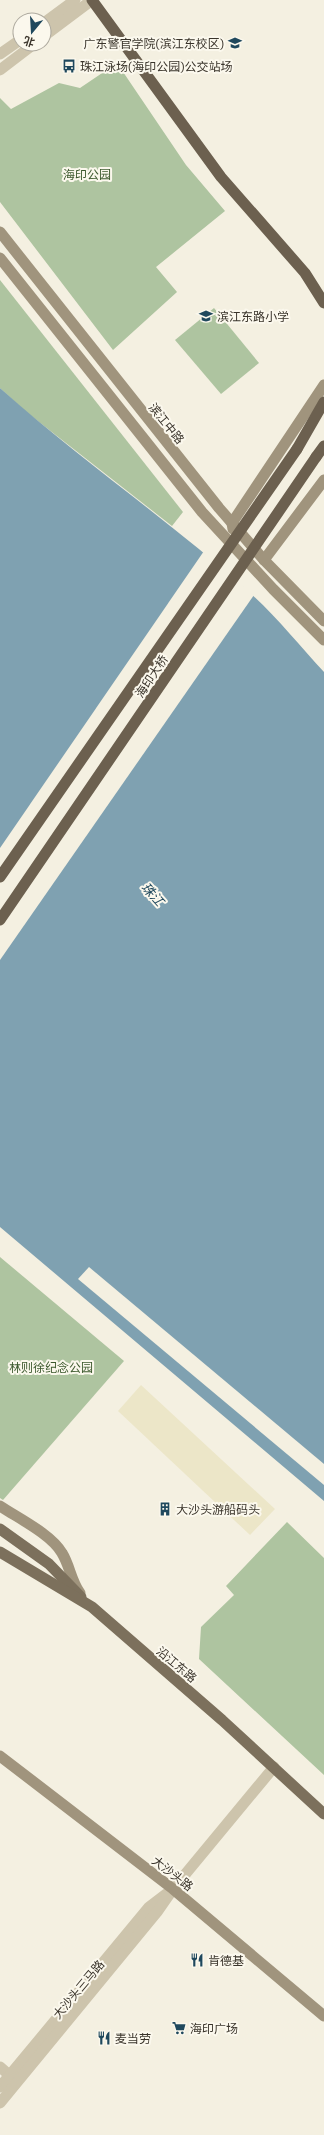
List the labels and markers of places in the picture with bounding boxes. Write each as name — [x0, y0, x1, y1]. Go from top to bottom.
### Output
school or university icon: 广东警官学院(滨江东校区) — [227, 35, 243, 51]
place label: 广东警官学院(滨江东校区) — [83, 36, 224, 50]
bus stop icon: 珠江泳场(海印公园)公交站场 — [61, 58, 77, 74]
place label: 珠江泳场(海印公园)公交站场 — [80, 59, 233, 73]
school or university icon: 滨江东路小学 — [198, 308, 214, 324]
place label: 滨江东路小学 — [217, 309, 289, 323]
building icon: 大沙头游船码头 — [157, 1501, 173, 1517]
place label: 大沙头游船码头 — [176, 1502, 260, 1516]
restaurant icon: 肯德基 — [189, 1952, 205, 1968]
place label: 肯德基 — [208, 1953, 244, 1967]
supermarket icon: 海印广场 — [171, 2020, 187, 2036]
place label: 海印广场 — [190, 2021, 238, 2035]
restaurant icon: 麦当劳 — [96, 2030, 112, 2046]
place label: 麦当劳 — [115, 2031, 151, 2045]

